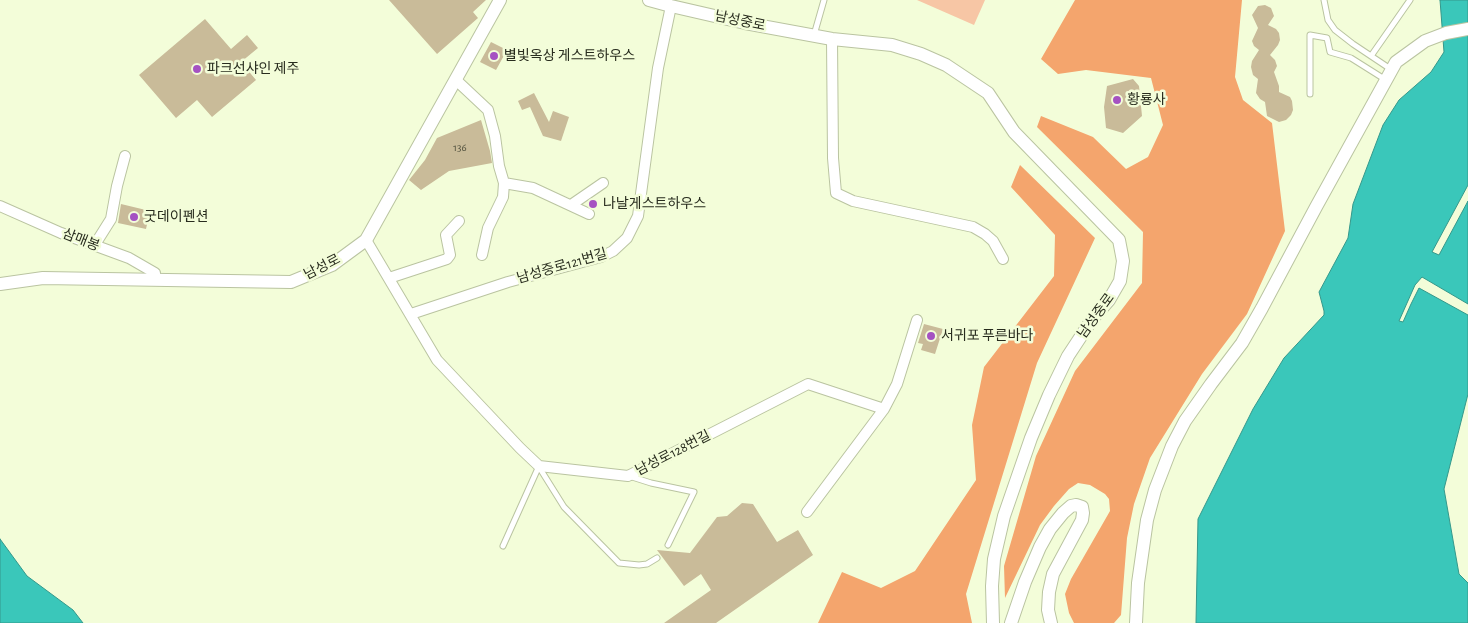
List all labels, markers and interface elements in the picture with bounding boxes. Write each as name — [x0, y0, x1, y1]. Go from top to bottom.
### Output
street label: 남성중로 — [713, 7, 767, 35]
place label: 별빛옥상 게스트하우스 — [504, 48, 635, 64]
marker: 별빛옥상 게스트하우스 — [488, 50, 500, 62]
place label: 파크선샤인 제주 — [207, 61, 299, 77]
marker: 파크선샤인 제주 — [191, 63, 203, 75]
place label: 황룡사 — [1127, 92, 1166, 108]
marker: 황룡사 — [1111, 94, 1123, 106]
house number: 136 — [453, 141, 467, 155]
place label: 나날게스트하우스 — [603, 196, 706, 212]
marker: 나날게스트하우스 — [587, 198, 599, 210]
place label: 굿데이펜션 — [144, 209, 208, 225]
marker: 굿데이펜션 — [128, 211, 140, 223]
street label: 삼매봉 — [60, 225, 102, 255]
street label: 남성중로121번길 — [515, 245, 609, 287]
street label: 남성로 — [301, 251, 343, 283]
street label: 남성중로 — [1074, 290, 1118, 342]
place label: 서귀포 푸른바다 — [941, 328, 1033, 344]
marker: 서귀포 푸른바다 — [925, 330, 937, 342]
street label: 남성로128번길 — [633, 427, 713, 479]

